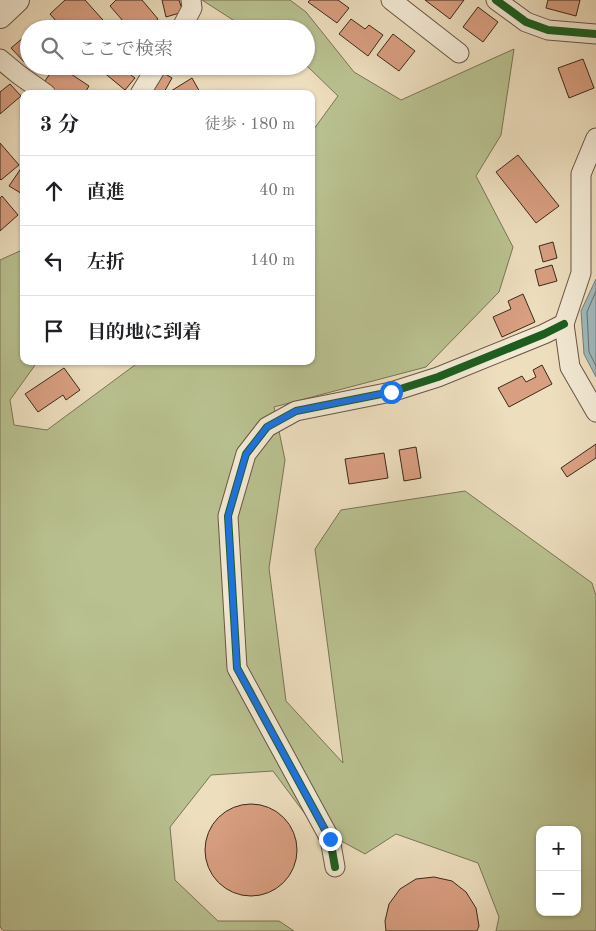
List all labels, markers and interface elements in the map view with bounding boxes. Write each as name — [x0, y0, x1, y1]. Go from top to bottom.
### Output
search box — [20, 20, 315, 75]
icon: search — [38, 34, 66, 62]
text: ここで検索 — [78, 41, 173, 60]
text: 3 分 — [40, 115, 79, 136]
text: 徒歩 · 180 m — [205, 117, 295, 133]
icon: ahead — [40, 177, 68, 205]
text: 40 m — [259, 183, 295, 199]
text: 直進 — [87, 184, 125, 203]
icon: left — [40, 247, 68, 275]
text: 140 m — [250, 253, 295, 269]
text: 左折 — [87, 254, 125, 273]
icon: arrive — [40, 317, 68, 345]
text: 目的地に到着 — [87, 324, 201, 343]
route start — [380, 381, 403, 404]
map controls — [536, 826, 581, 916]
button: + — [536, 826, 581, 871]
route end — [319, 828, 342, 851]
button: − — [536, 871, 581, 916]

